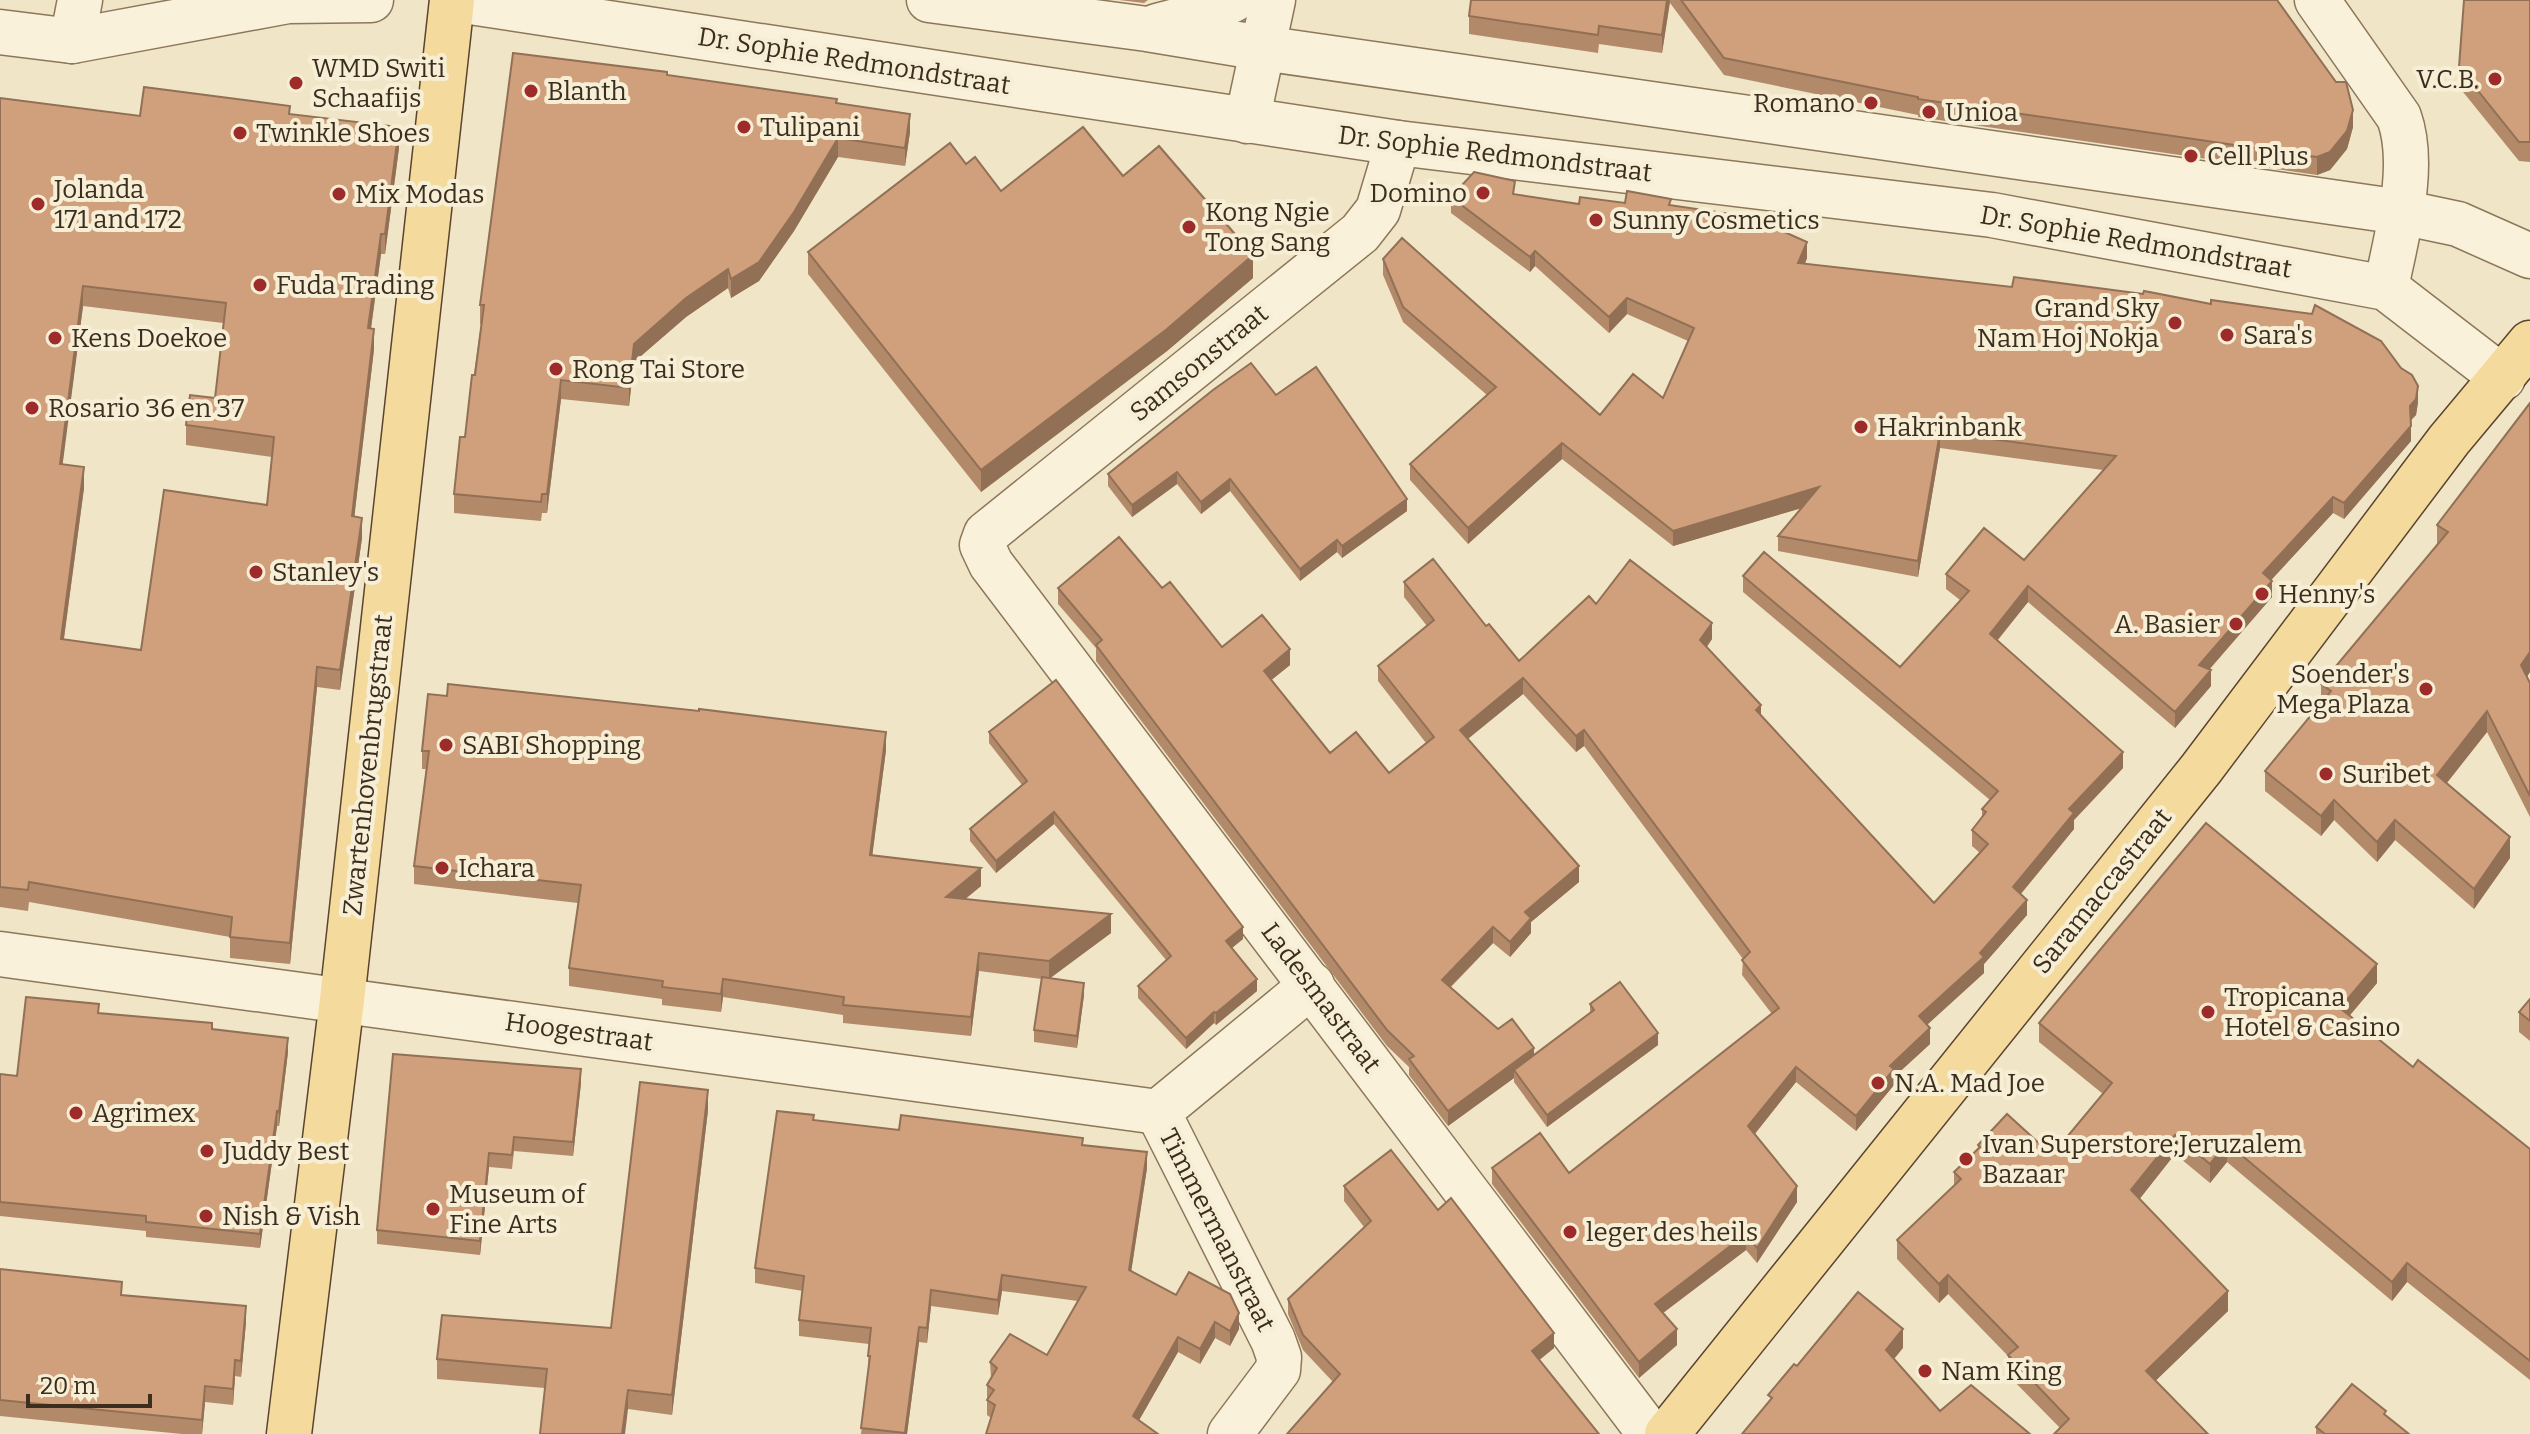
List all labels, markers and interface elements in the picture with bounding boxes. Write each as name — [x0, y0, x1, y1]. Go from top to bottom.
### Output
street label: Dr. Sophie Redmondstraat — [696, 21, 1013, 101]
place label: WMD Switi Schaafijs — [312, 53, 445, 114]
place label: V.C.B. — [2416, 64, 2479, 95]
marker: V.C.B. — [2486, 70, 2504, 88]
marker: WMD Switi Schaafijs — [287, 74, 305, 92]
place label: Blanth — [547, 76, 627, 107]
marker: Blanth — [522, 82, 540, 100]
place label: Romano — [1753, 88, 1855, 119]
marker: Romano — [1862, 94, 1880, 112]
place label: Unioa — [1945, 97, 2018, 128]
marker: Unioa — [1920, 103, 1938, 121]
place label: Tulipani — [760, 112, 860, 143]
place label: Twinkle Shoes — [256, 118, 430, 149]
marker: Tulipani — [735, 118, 753, 136]
street label: Dr. Sophie Redmondstraat — [1336, 119, 1654, 189]
marker: Twinkle Shoes — [231, 124, 249, 142]
place label: Cell Plus — [2207, 141, 2309, 172]
marker: Cell Plus — [2182, 147, 2200, 165]
place label: Jolanda 171 and 172 — [53, 174, 182, 235]
place label: Domino — [1370, 178, 1467, 209]
place label: Mix Modas — [355, 179, 484, 210]
marker: Domino — [1474, 184, 1492, 202]
marker: Mix Modas — [330, 185, 348, 203]
marker: Jolanda 171 and 172 — [29, 195, 47, 213]
place label: Kong Ngie Tong Sang — [1205, 197, 1330, 258]
street label: Dr. Sophie Redmondstraat — [1978, 199, 2295, 285]
place label: Sunny Cosmetics — [1612, 205, 1820, 236]
marker: Sunny Cosmetics — [1587, 211, 1605, 229]
marker: Kong Ngie Tong Sang — [1180, 218, 1198, 236]
place label: Fuda Trading — [276, 270, 435, 301]
marker: Fuda Trading — [251, 276, 269, 294]
place label: Grand Sky Nam Hoj Nokja — [1977, 293, 2159, 354]
street label: Samsonstraat — [1124, 298, 1275, 428]
marker: Grand Sky Nam Hoj Nokja — [2166, 314, 2184, 332]
place label: Sara's — [2243, 320, 2313, 351]
place label: Kens Doekoe — [71, 323, 227, 354]
marker: Sara's — [2218, 326, 2236, 344]
marker: Kens Doekoe — [46, 329, 64, 347]
place label: Rong Tai Store — [572, 354, 745, 385]
marker: Rong Tai Store — [547, 360, 565, 378]
place label: Rosario 36 en 37 — [48, 393, 244, 424]
marker: Rosario 36 en 37 — [23, 399, 41, 417]
place label: Hakrinbank — [1877, 412, 2022, 443]
marker: Hakrinbank — [1852, 418, 1870, 436]
place label: Stanley's — [272, 557, 379, 588]
marker: Stanley's — [247, 563, 265, 581]
place label: Henny's — [2278, 579, 2376, 610]
marker: Henny's — [2253, 585, 2271, 603]
place label: A. Basier — [2114, 609, 2221, 640]
street label: Zwartenhovenbrugstraat — [337, 612, 399, 917]
marker: A. Basier — [2227, 615, 2245, 633]
place label: Soender's Mega Plaza — [2276, 659, 2410, 720]
marker: Soender's Mega Plaza — [2417, 680, 2435, 698]
place label: SABI Shopping — [462, 730, 641, 761]
marker: SABI Shopping — [437, 736, 455, 754]
place label: Suribet — [2342, 759, 2431, 790]
marker: Suribet — [2317, 765, 2335, 783]
street label: Saramaccastraat — [2026, 802, 2178, 980]
place label: Ichara — [458, 853, 535, 884]
marker: Ichara — [433, 859, 451, 877]
street label: Ladesmastraat — [1255, 917, 1388, 1080]
place label: Tropicana Hotel & Casino — [2224, 982, 2400, 1043]
marker: Tropicana Hotel & Casino — [2199, 1003, 2217, 1021]
street label: Hoogestraat — [503, 1006, 655, 1058]
place label: N.A. Mad Joe — [1894, 1068, 2045, 1099]
marker: N.A. Mad Joe — [1869, 1074, 1887, 1092]
place label: Agrimex — [92, 1098, 195, 1129]
marker: Agrimex — [67, 1104, 85, 1122]
street label: Timmermanstraat — [1153, 1124, 1282, 1337]
place label: Ivan Superstore;Jeruzalem Bazaar — [1982, 1129, 2302, 1190]
place label: Juddy Best — [222, 1136, 350, 1167]
marker: Juddy Best — [198, 1142, 216, 1160]
marker: Ivan Superstore;Jeruzalem Bazaar — [1957, 1150, 1975, 1168]
place label: Museum of Fine Arts — [449, 1179, 587, 1240]
marker: Museum of Fine Arts — [424, 1200, 442, 1218]
place label: Nish & Vish — [222, 1201, 360, 1232]
marker: Nish & Vish — [197, 1207, 215, 1225]
place label: leger des heils — [1586, 1217, 1758, 1248]
marker: leger des heils — [1561, 1223, 1579, 1241]
place label: Nam King — [1941, 1356, 2062, 1387]
scale bar — [28, 1358, 150, 1408]
marker: Nam King — [1916, 1362, 1934, 1380]
text: 20 m — [40, 1372, 96, 1400]

